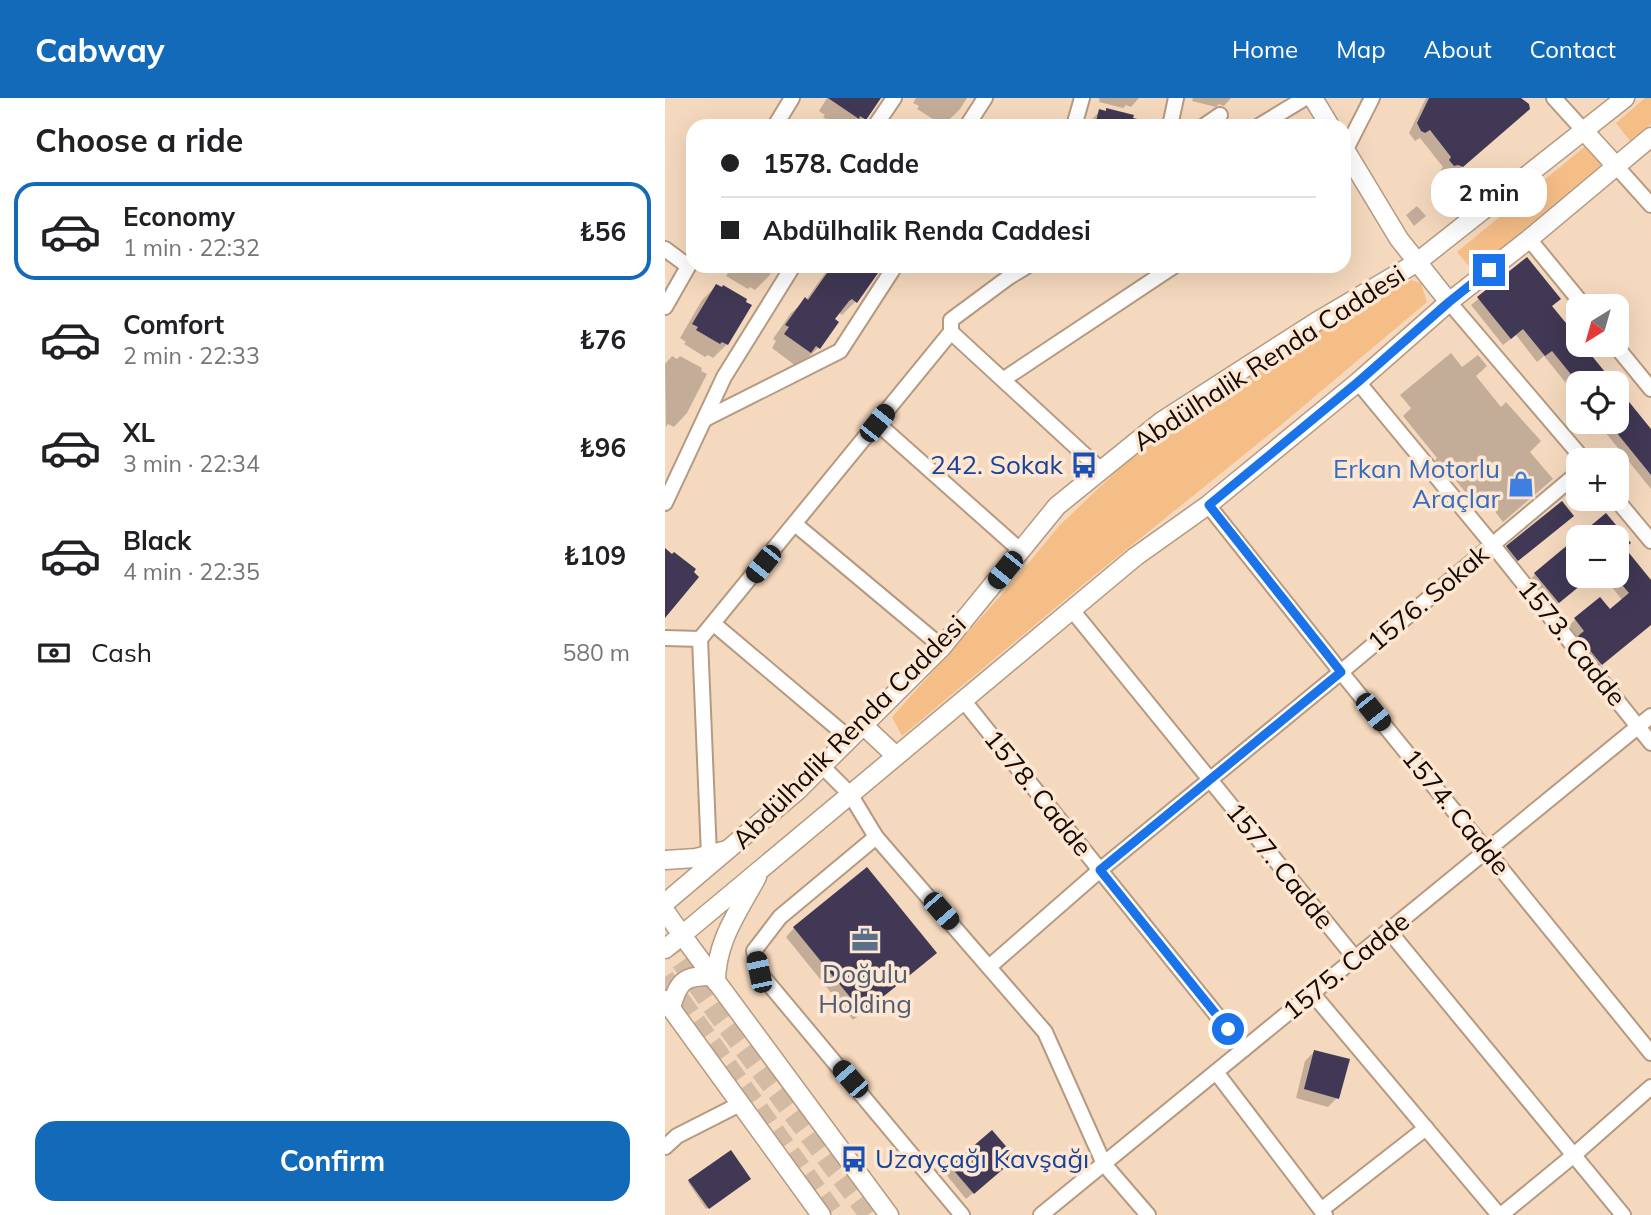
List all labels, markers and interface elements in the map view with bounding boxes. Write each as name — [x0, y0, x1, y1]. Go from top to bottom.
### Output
text: Cabway — [35, 29, 165, 70]
text: Home — [1232, 34, 1298, 64]
text: Map — [1336, 34, 1386, 64]
text: About — [1424, 34, 1492, 64]
text: Contact — [1530, 34, 1616, 64]
text: Choose a ride — [35, 120, 243, 160]
text: 1578. Cadde — [763, 147, 919, 180]
callout: 2 min — [1431, 169, 1547, 218]
text: 2 min — [1459, 178, 1519, 207]
icon: car — [39, 200, 102, 263]
text: Economy — [123, 200, 235, 233]
text: Abdülhalik Renda Caddesi — [763, 214, 1091, 247]
text: ₺56 — [579, 215, 626, 248]
text: 1 min · 22:32 — [123, 233, 260, 262]
route end — [1473, 254, 1505, 286]
street label: Abdülhalik Renda Caddesi — [1127, 257, 1411, 458]
north arrow — [1566, 294, 1629, 357]
map controls — [1566, 294, 1629, 588]
icon: car — [39, 308, 102, 371]
text: Comfort — [123, 308, 224, 341]
text: ₺76 — [579, 323, 626, 356]
text: 2 min · 22:33 — [123, 341, 260, 370]
button: locate — [1566, 371, 1629, 434]
car — [856, 400, 899, 446]
icon: car — [39, 416, 102, 479]
text: XL — [123, 416, 155, 449]
text: ₺96 — [579, 431, 626, 464]
place label: 242. Sokak — [930, 448, 1064, 481]
button: + — [1566, 448, 1629, 511]
text: 3 min · 22:34 — [123, 449, 260, 478]
bus stop icon: 242. Sokak — [1069, 450, 1099, 480]
place label: Erkan Motorlu Araçlar — [1333, 452, 1501, 515]
shop icon: Erkan Motorlu Araçlar — [1506, 469, 1536, 499]
icon: car — [39, 524, 102, 587]
text: Black — [123, 524, 191, 557]
button: − — [1566, 525, 1629, 588]
street label: 1576. Sokak — [1360, 537, 1496, 658]
text: ₺109 — [564, 539, 626, 572]
car — [742, 541, 785, 587]
car — [984, 547, 1027, 593]
text: 4 min · 22:35 — [123, 557, 260, 586]
street label: 1573. Cadde — [1511, 573, 1633, 713]
street label: Abdülhalik Renda Caddesi — [725, 608, 973, 856]
icon: cash — [35, 634, 73, 672]
text: Cash — [91, 636, 152, 669]
text: 580 m — [562, 638, 630, 667]
car — [1352, 689, 1395, 735]
street label: 1578. Cadde — [977, 723, 1099, 863]
street label: 1574. Cadde — [1395, 742, 1517, 882]
street label: 1577. Cadde — [1219, 796, 1341, 936]
car — [920, 888, 963, 934]
street label: 1575. Cadde — [1276, 905, 1416, 1027]
office icon: Doğulu Holding — [850, 925, 880, 955]
car — [745, 949, 774, 995]
place label: Doğulu Holding — [818, 957, 912, 1020]
route start — [1212, 1013, 1244, 1045]
car — [829, 1056, 872, 1102]
button: Confirm — [35, 1121, 630, 1201]
place label: Uzayçağı Kavşağı — [875, 1142, 1089, 1175]
bus stop icon: Uzayçağı Kavşağı — [839, 1144, 869, 1174]

